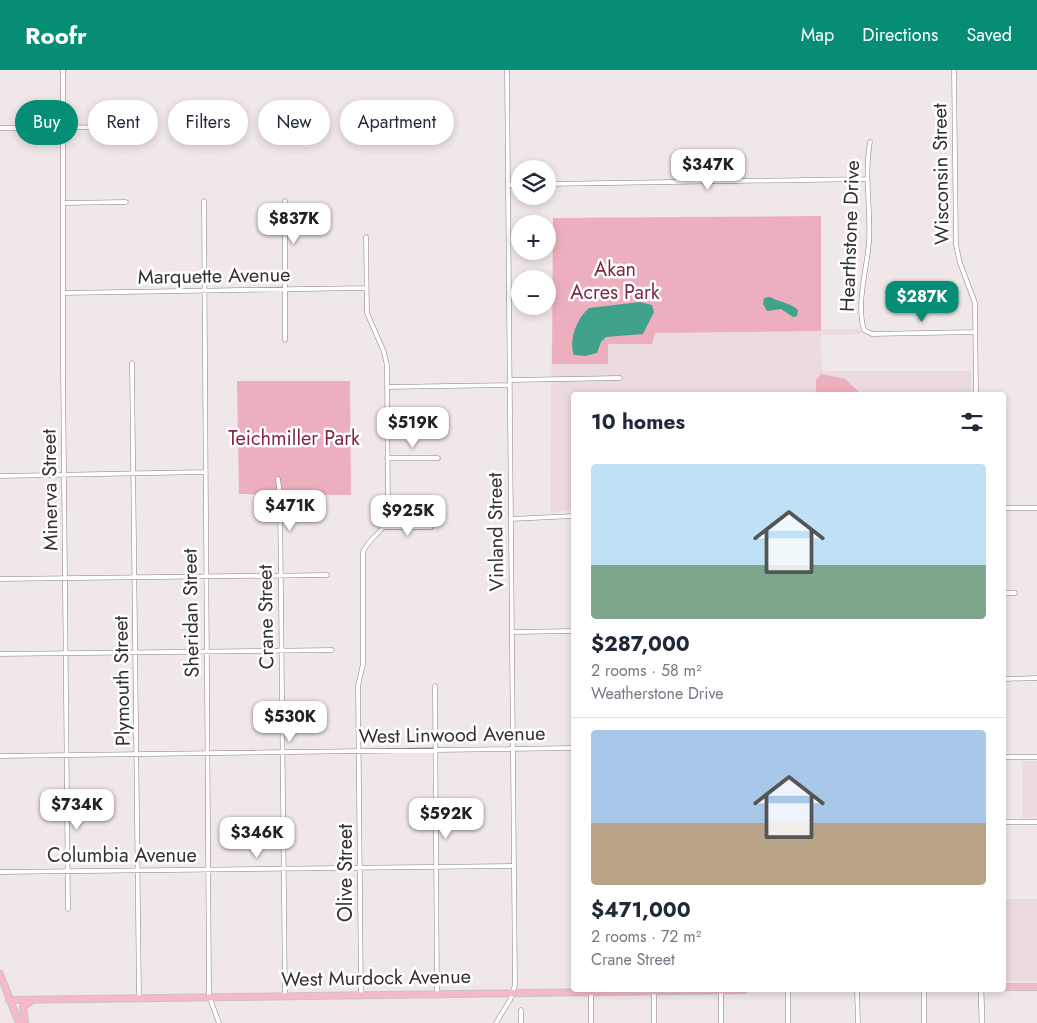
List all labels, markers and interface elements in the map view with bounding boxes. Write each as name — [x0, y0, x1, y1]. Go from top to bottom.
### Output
text: Roofr — [25, 18, 87, 53]
text: Map — [801, 22, 834, 48]
text: Directions — [862, 22, 938, 48]
text: Saved — [966, 22, 1012, 48]
chip: Buy — [15, 100, 78, 145]
chip: Rent — [88, 100, 158, 145]
chip: Filters — [168, 100, 248, 145]
chip: New — [258, 100, 330, 145]
chip: Apartment — [340, 100, 454, 145]
street label: Wisconsin Street — [925, 103, 957, 245]
pin: $347K — [673, 148, 743, 191]
text: $347K — [682, 153, 734, 176]
map controls — [511, 160, 556, 315]
button: layers — [511, 160, 556, 205]
street label: Hearthstone Drive — [833, 160, 867, 312]
pin: $837K — [259, 202, 329, 245]
text: $837K — [269, 207, 319, 230]
button: + — [511, 215, 556, 260]
park label: Akan Acres Park — [570, 255, 660, 307]
street label: Marquette Avenue — [137, 260, 291, 292]
button: − — [511, 270, 556, 315]
pin: $287K — [887, 280, 957, 323]
text: $287K — [896, 285, 948, 308]
pin: $519K — [378, 406, 448, 449]
text: 10 homes — [591, 407, 685, 437]
icon: filters — [958, 408, 986, 436]
text: $519K — [388, 411, 438, 434]
park label: Teichmiller Park — [228, 424, 360, 453]
street label: Minerva Street — [34, 429, 66, 551]
street label: Vinland Street — [480, 472, 512, 592]
pin: $471K — [255, 490, 325, 532]
text: $471K — [265, 494, 315, 517]
pin: $925K — [373, 494, 443, 537]
icon: home — [744, 497, 834, 587]
text: $925K — [382, 499, 434, 522]
street label: Sheridan Street — [175, 548, 207, 678]
street label: Crane Street — [251, 564, 281, 670]
street label: Plymouth Street — [106, 615, 138, 746]
text: $287,000 — [591, 629, 690, 659]
text: 2 rooms · 58 m² — [591, 659, 702, 682]
text: Weatherstone Drive — [591, 682, 724, 705]
pin: $530K — [255, 700, 325, 743]
text: $530K — [264, 705, 316, 728]
street label: West Linwood Avenue — [358, 719, 546, 751]
icon: home — [744, 762, 834, 852]
pin: $734K — [42, 788, 112, 831]
text: $734K — [51, 793, 103, 816]
pin: $592K — [411, 798, 481, 840]
text: $592K — [420, 802, 472, 825]
pin: $346K — [222, 816, 292, 859]
text: $346K — [231, 821, 283, 844]
street label: Olive Street — [331, 824, 360, 922]
street label: Columbia Avenue — [47, 841, 197, 870]
text: $471,000 — [591, 895, 691, 925]
text: 2 rooms · 72 m² — [591, 925, 701, 948]
text: Crane Street — [591, 948, 675, 971]
street label: West Murdock Avenue — [281, 962, 471, 994]

